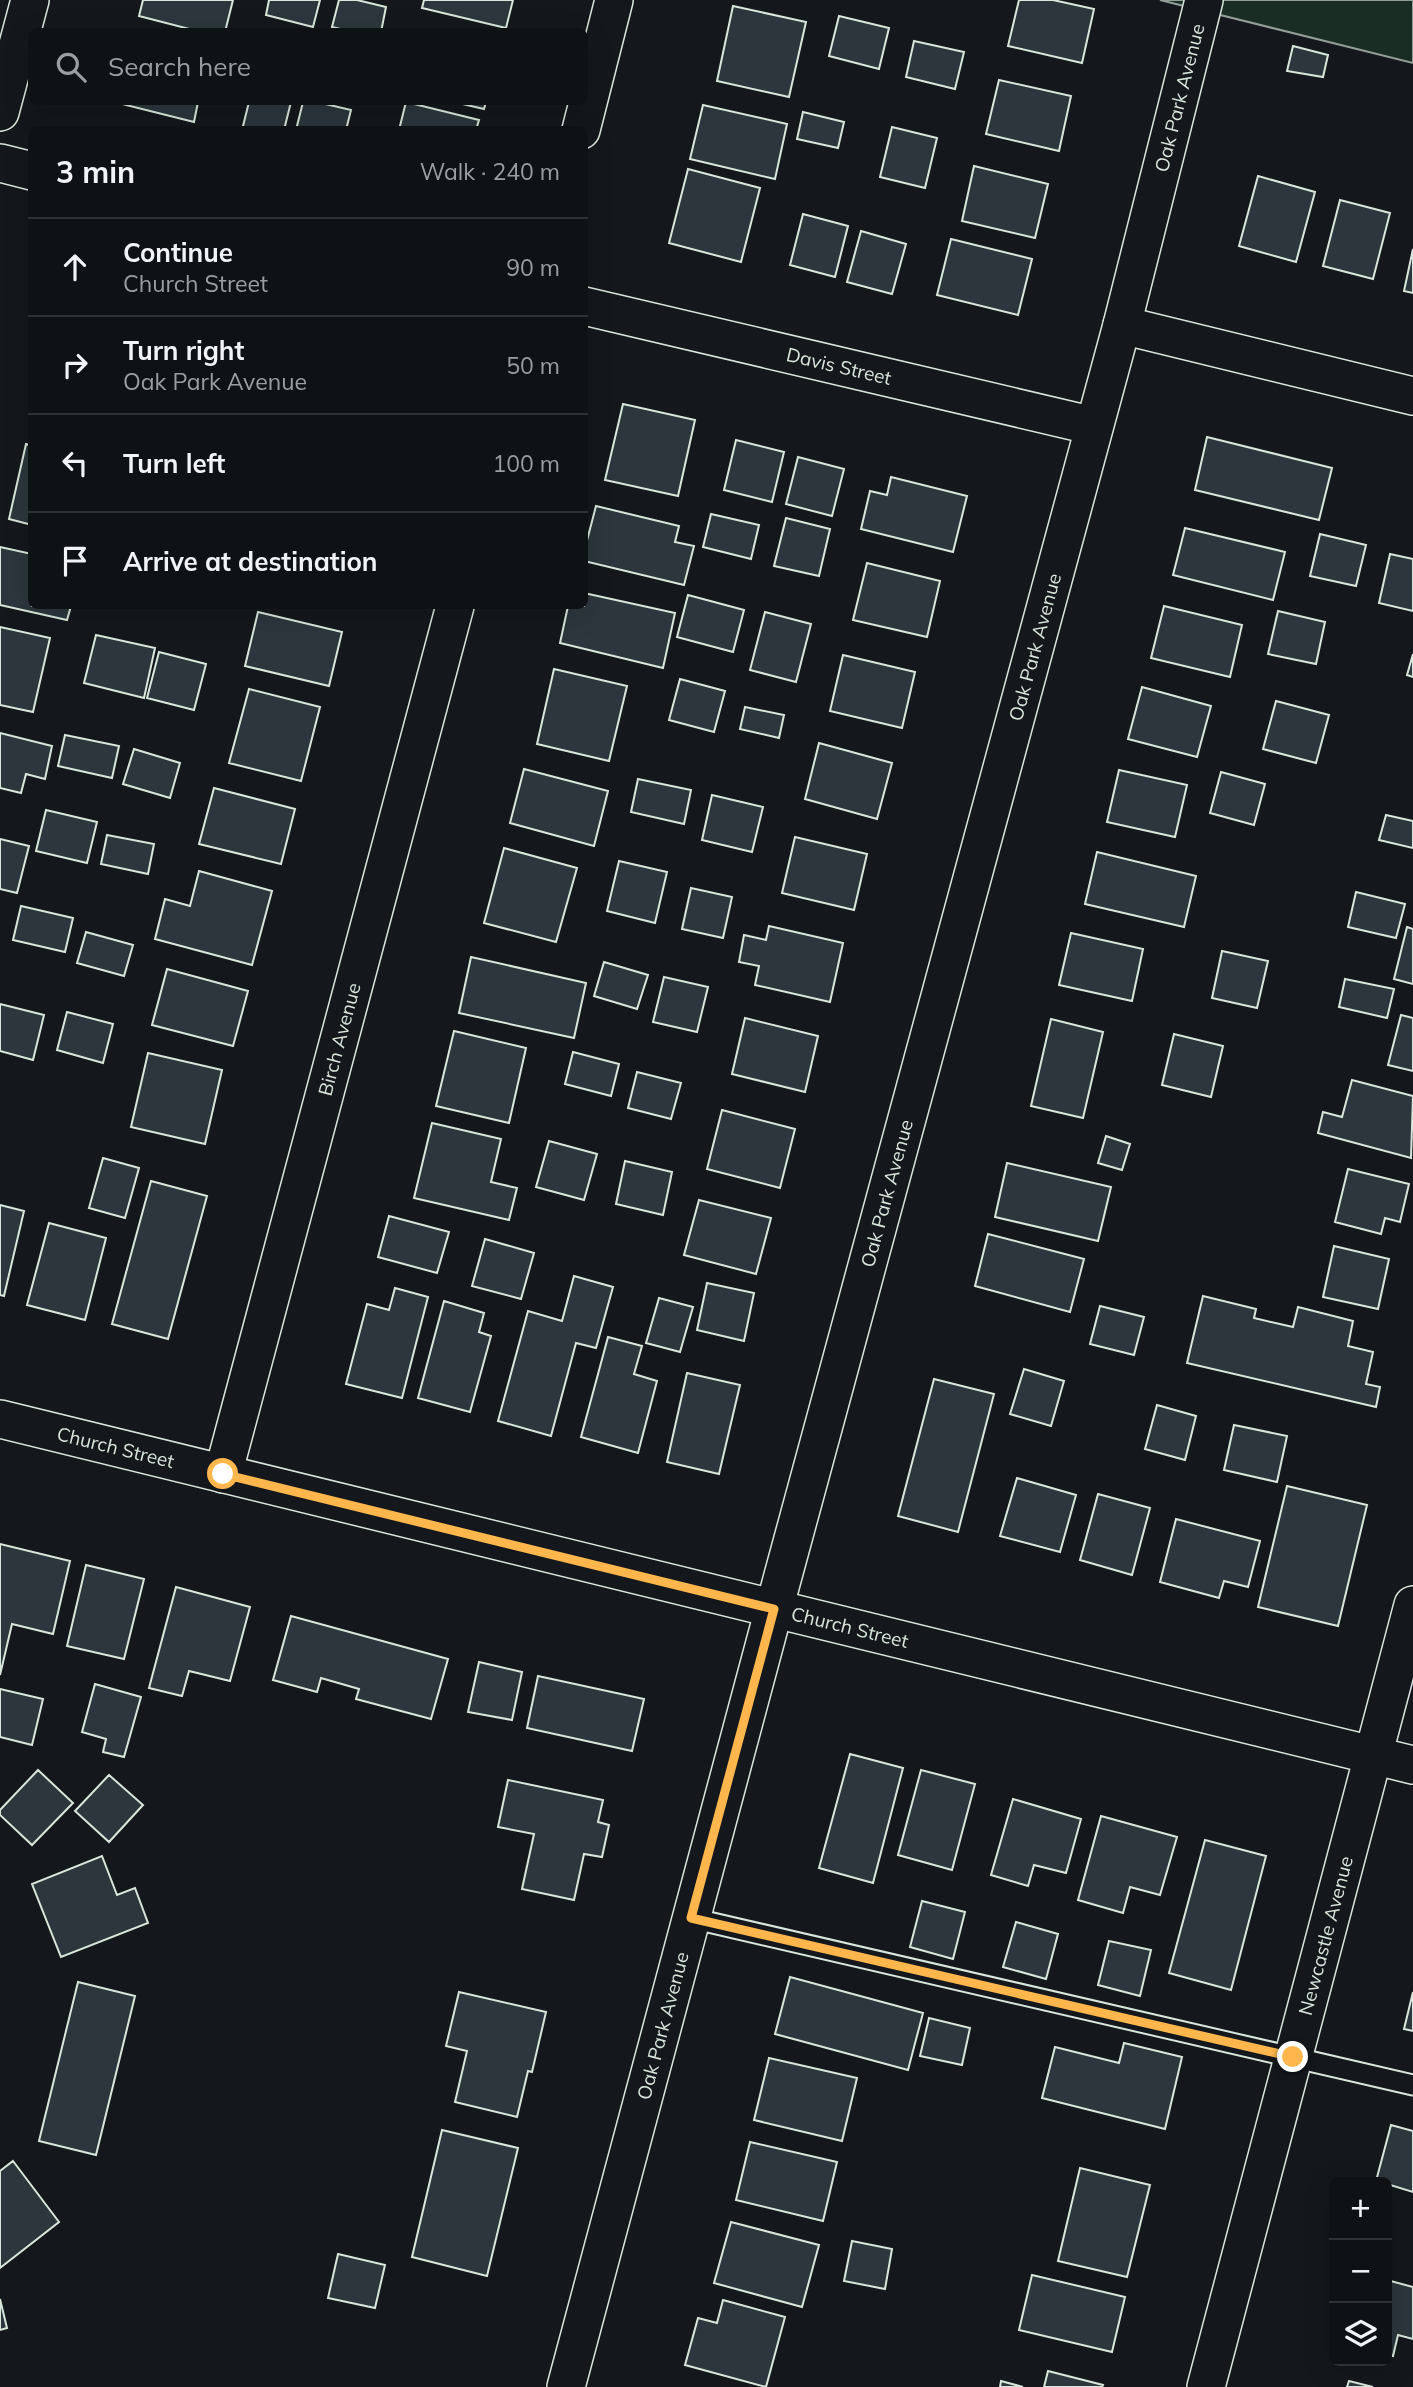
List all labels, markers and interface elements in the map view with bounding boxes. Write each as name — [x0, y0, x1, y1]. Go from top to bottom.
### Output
street label: Oak Park Avenue — [1149, 21, 1210, 174]
search box — [28, 28, 588, 105]
icon: search — [52, 48, 90, 86]
text: Search here — [108, 50, 251, 83]
text: 3 min — [56, 153, 135, 191]
text: Walk · 240 m — [420, 157, 560, 186]
text: Continue — [123, 236, 233, 269]
icon: ahead — [56, 248, 94, 286]
text: 90 m — [506, 253, 560, 282]
text: Church Street — [123, 269, 268, 298]
text: Turn right — [123, 334, 244, 367]
street label: Davis Street — [784, 342, 894, 390]
icon: right — [56, 346, 94, 384]
text: 50 m — [506, 351, 560, 380]
text: Oak Park Avenue — [123, 367, 307, 396]
icon: left — [56, 444, 94, 482]
text: Turn left — [123, 447, 225, 480]
text: 100 m — [492, 449, 560, 478]
icon: arrive — [56, 542, 94, 580]
text: Arrive at destination — [123, 545, 378, 578]
street label: Oak Park Avenue — [1003, 571, 1066, 724]
street label: Birch Avenue — [313, 980, 366, 1098]
street label: Oak Park Avenue — [855, 1117, 918, 1270]
street label: Church Street — [54, 1421, 177, 1473]
route start — [207, 1458, 238, 1489]
street label: Church Street — [789, 1601, 911, 1653]
street label: Newcastle Avenue — [1293, 1853, 1358, 2018]
street label: Oak Park Avenue — [631, 1949, 694, 2102]
route end — [1277, 2041, 1308, 2072]
map controls — [1329, 2177, 1392, 2366]
button: + — [1329, 2177, 1392, 2240]
button: − — [1329, 2240, 1392, 2303]
button: layers — [1329, 2303, 1392, 2366]

